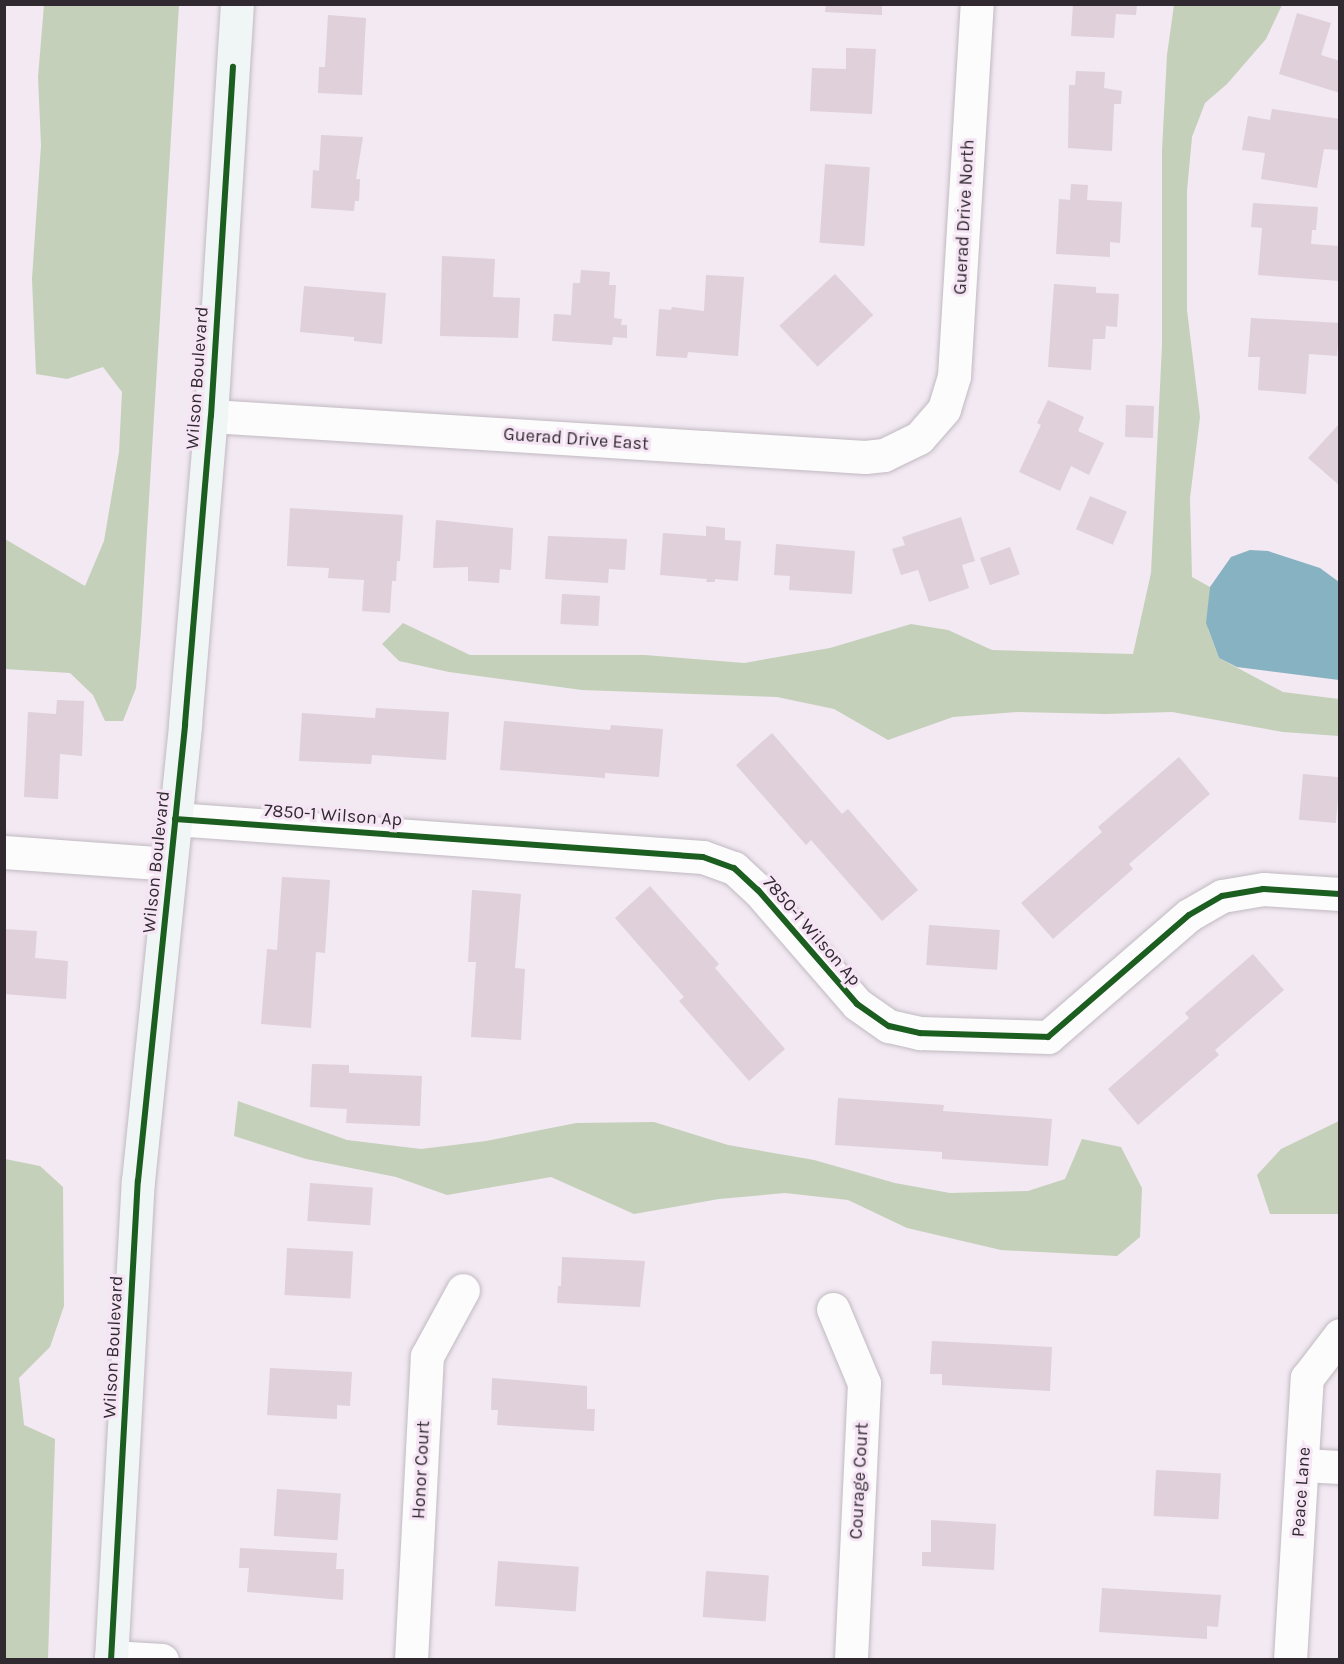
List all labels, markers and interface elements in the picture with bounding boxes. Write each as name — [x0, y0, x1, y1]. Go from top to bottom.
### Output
street label: Guerad Drive North — [949, 139, 979, 295]
street label: Wilson Boulevard — [181, 306, 213, 450]
street label: Guerad Drive East — [503, 423, 649, 455]
street label: Wilson Boulevard — [138, 790, 174, 934]
street label: 7850-1 Wilson Ap — [263, 799, 403, 831]
street label: 7850-1 Wilson Ap — [758, 872, 866, 990]
street label: Wilson Boulevard — [98, 1275, 128, 1419]
street label: Honor Court — [408, 1420, 434, 1520]
street label: Courage Court — [845, 1422, 873, 1540]
street label: Peace Lane — [1287, 1446, 1315, 1538]

